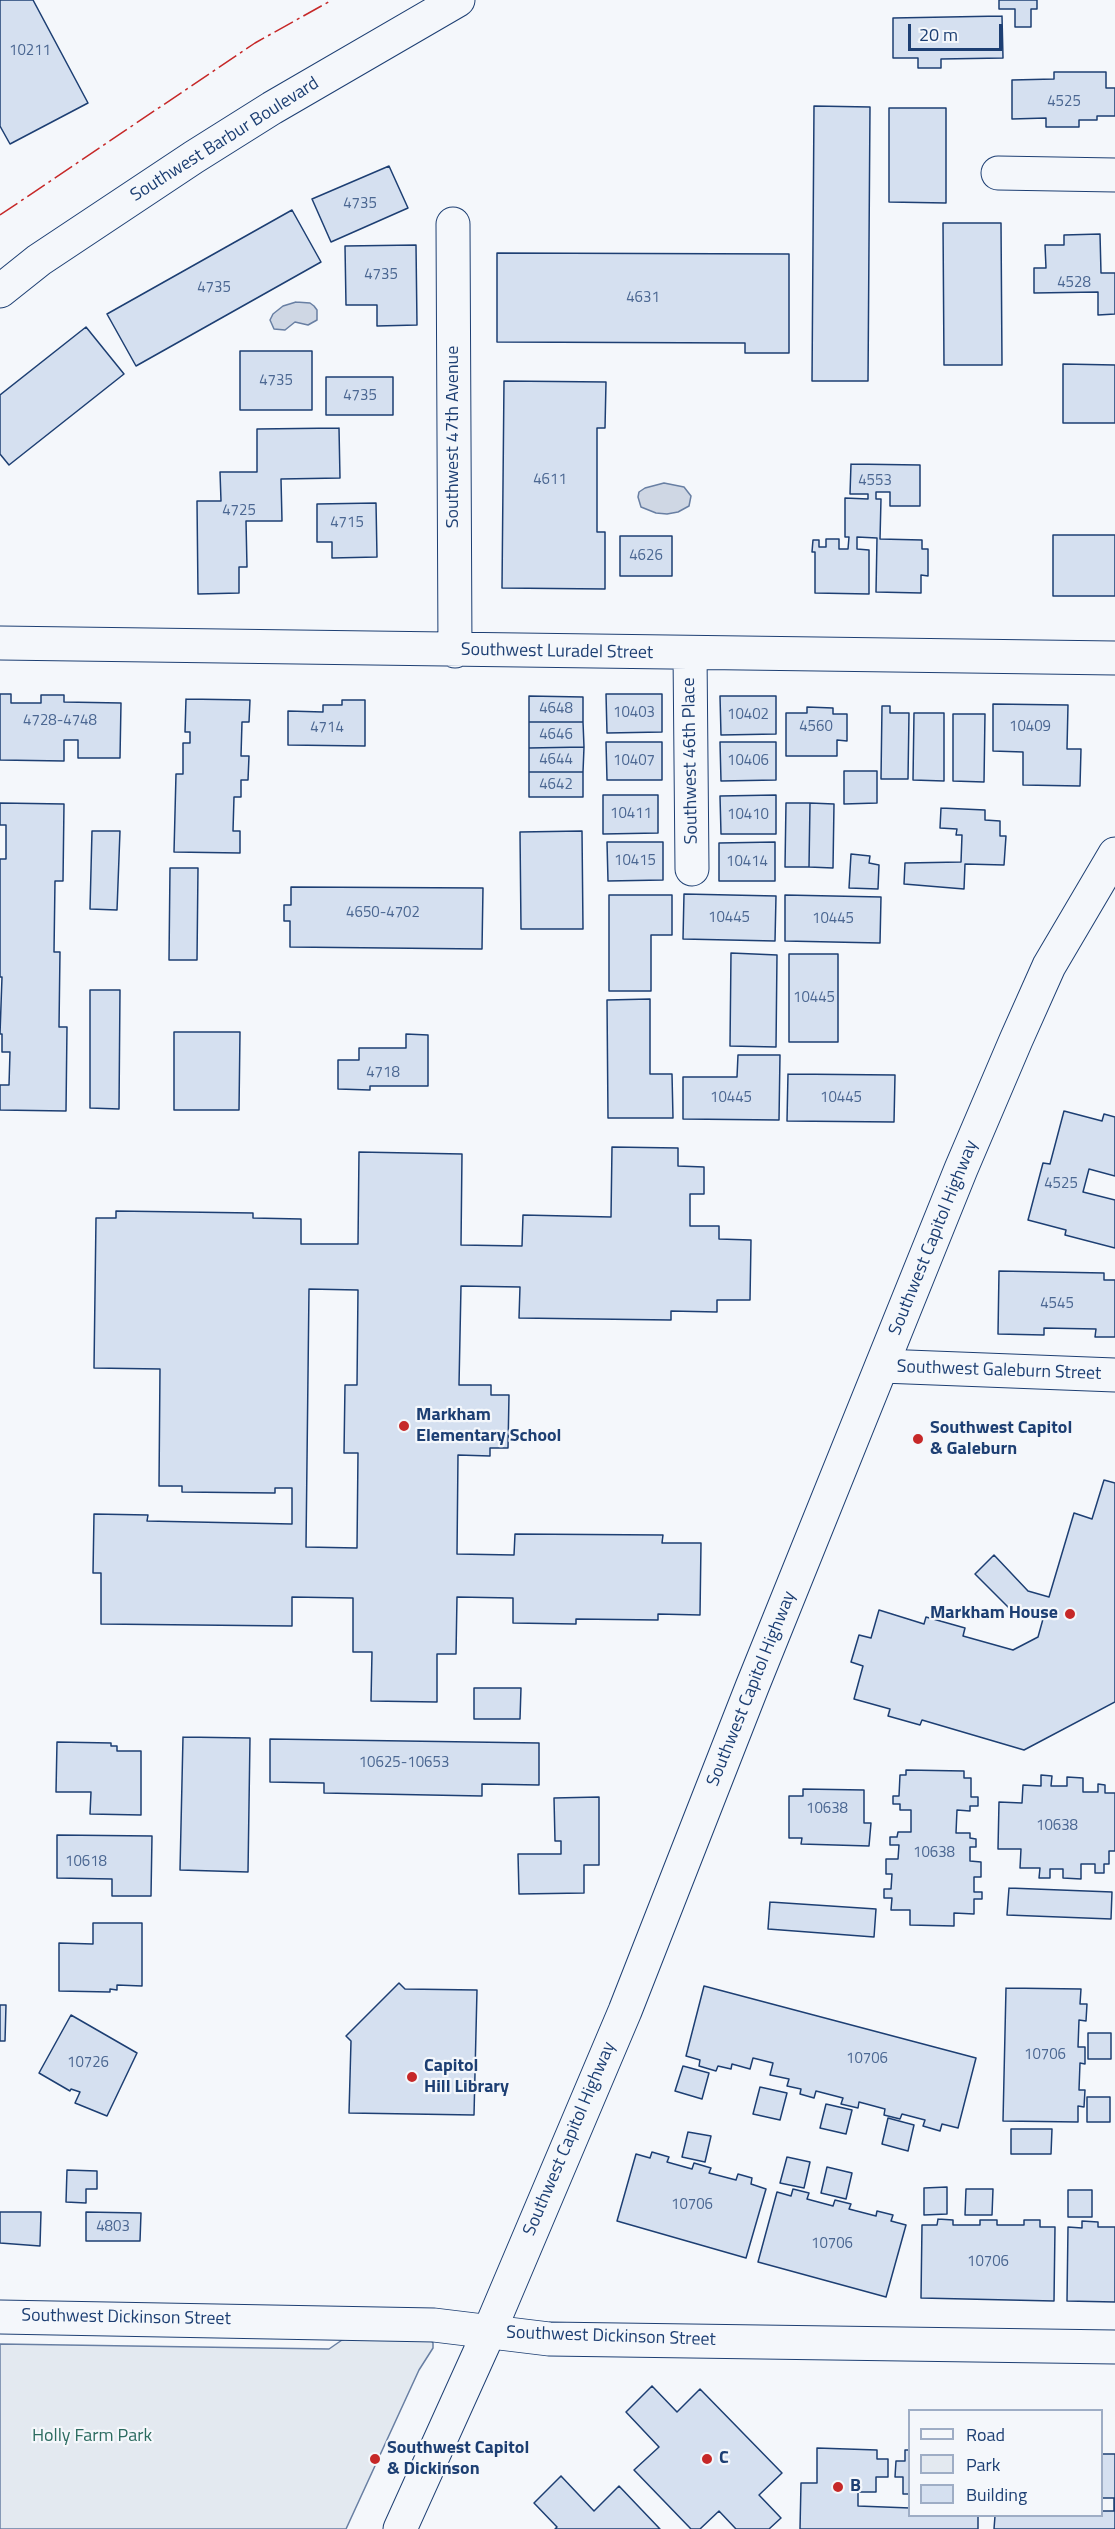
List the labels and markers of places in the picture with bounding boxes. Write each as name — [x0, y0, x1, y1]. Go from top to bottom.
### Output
place label: Markham Elementary School — [416, 1405, 561, 1448]
place label: Southwest Capitol & Galeburn — [930, 1418, 1072, 1460]
marker: Markham Elementary School — [397, 1419, 411, 1433]
marker: Southwest Capitol & Galeburn — [911, 1432, 925, 1446]
place label: Markham House — [930, 1603, 1058, 1625]
marker: Markham House — [1063, 1607, 1077, 1621]
place label: Capitol Hill Library — [424, 2056, 509, 2098]
marker: Capitol Hill Library — [405, 2070, 419, 2084]
place label: Southwest Capitol & Dickinson — [387, 2438, 529, 2480]
place label: C — [719, 2448, 729, 2470]
marker: Southwest Capitol & Dickinson — [368, 2452, 382, 2466]
marker: C — [700, 2452, 714, 2466]
place label: B — [850, 2476, 861, 2498]
marker: B — [831, 2480, 845, 2494]

